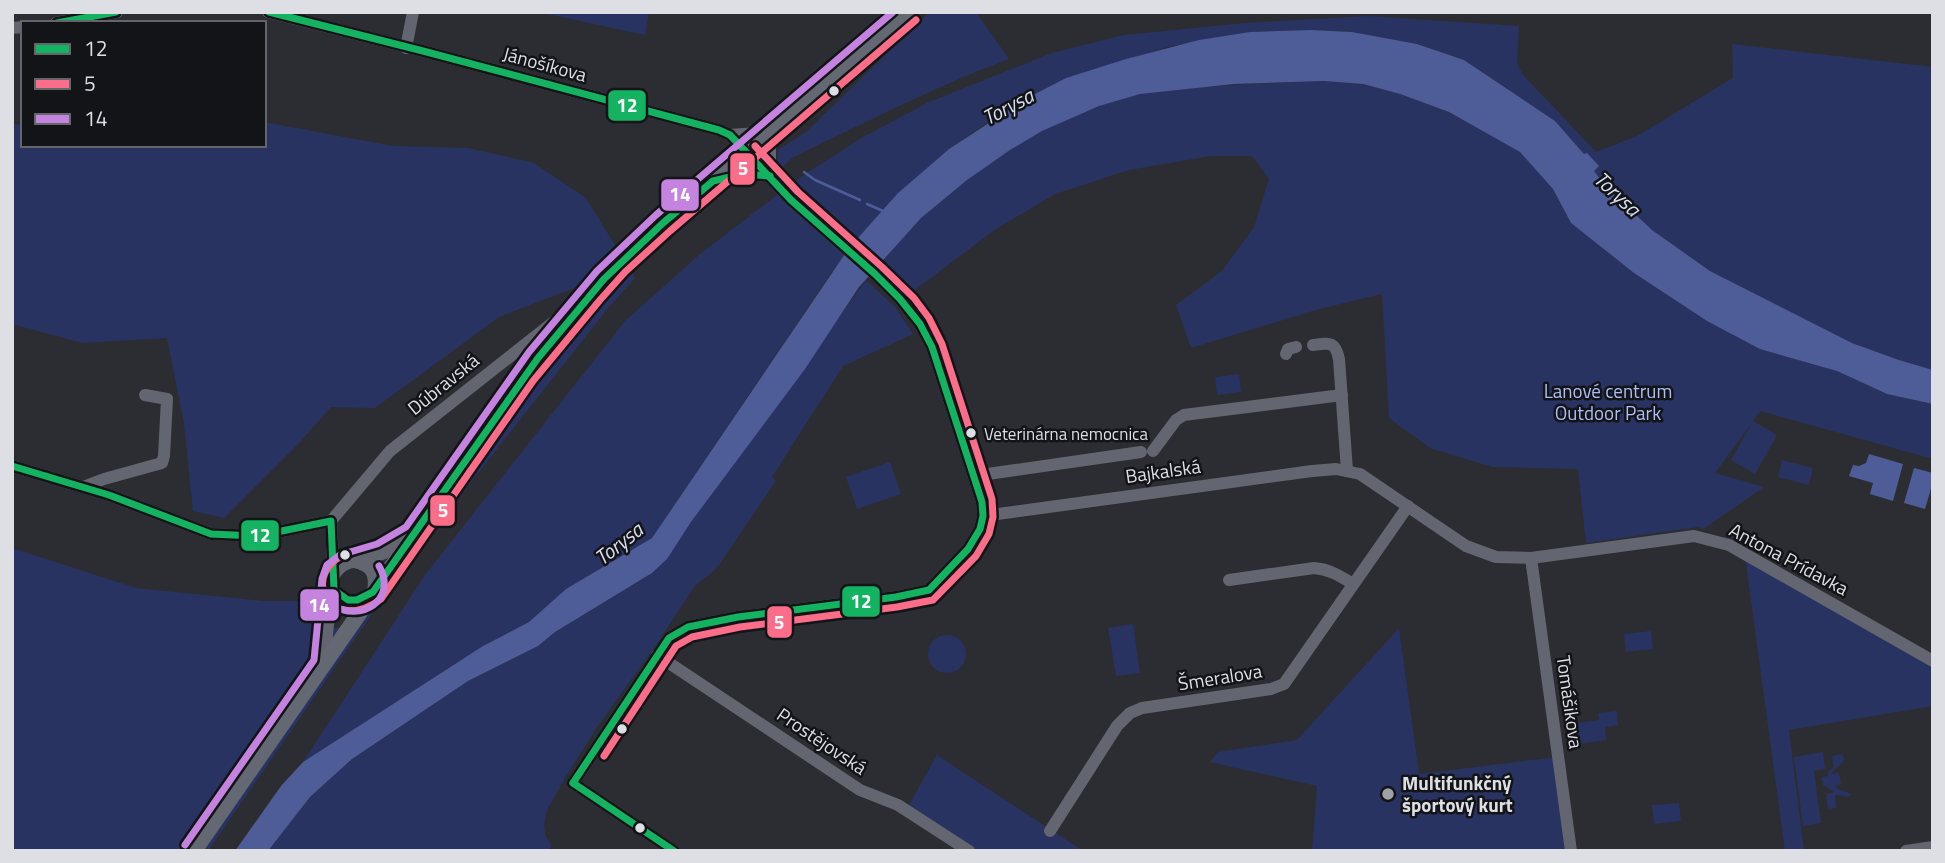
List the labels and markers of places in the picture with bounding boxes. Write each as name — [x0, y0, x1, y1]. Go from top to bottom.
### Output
unlabelled marker — [827, 84, 841, 98]
place label: Veterinárna nemocnica — [984, 421, 1149, 447]
marker: Veterinárna nemocnica — [964, 426, 978, 440]
unlabelled marker — [338, 548, 352, 562]
unlabelled marker — [615, 722, 629, 736]
place label: Multifunkčný športový kurt — [1402, 768, 1513, 819]
marker: Multifunkčný športový kurt — [1380, 786, 1396, 802]
unlabelled marker — [633, 821, 647, 835]

